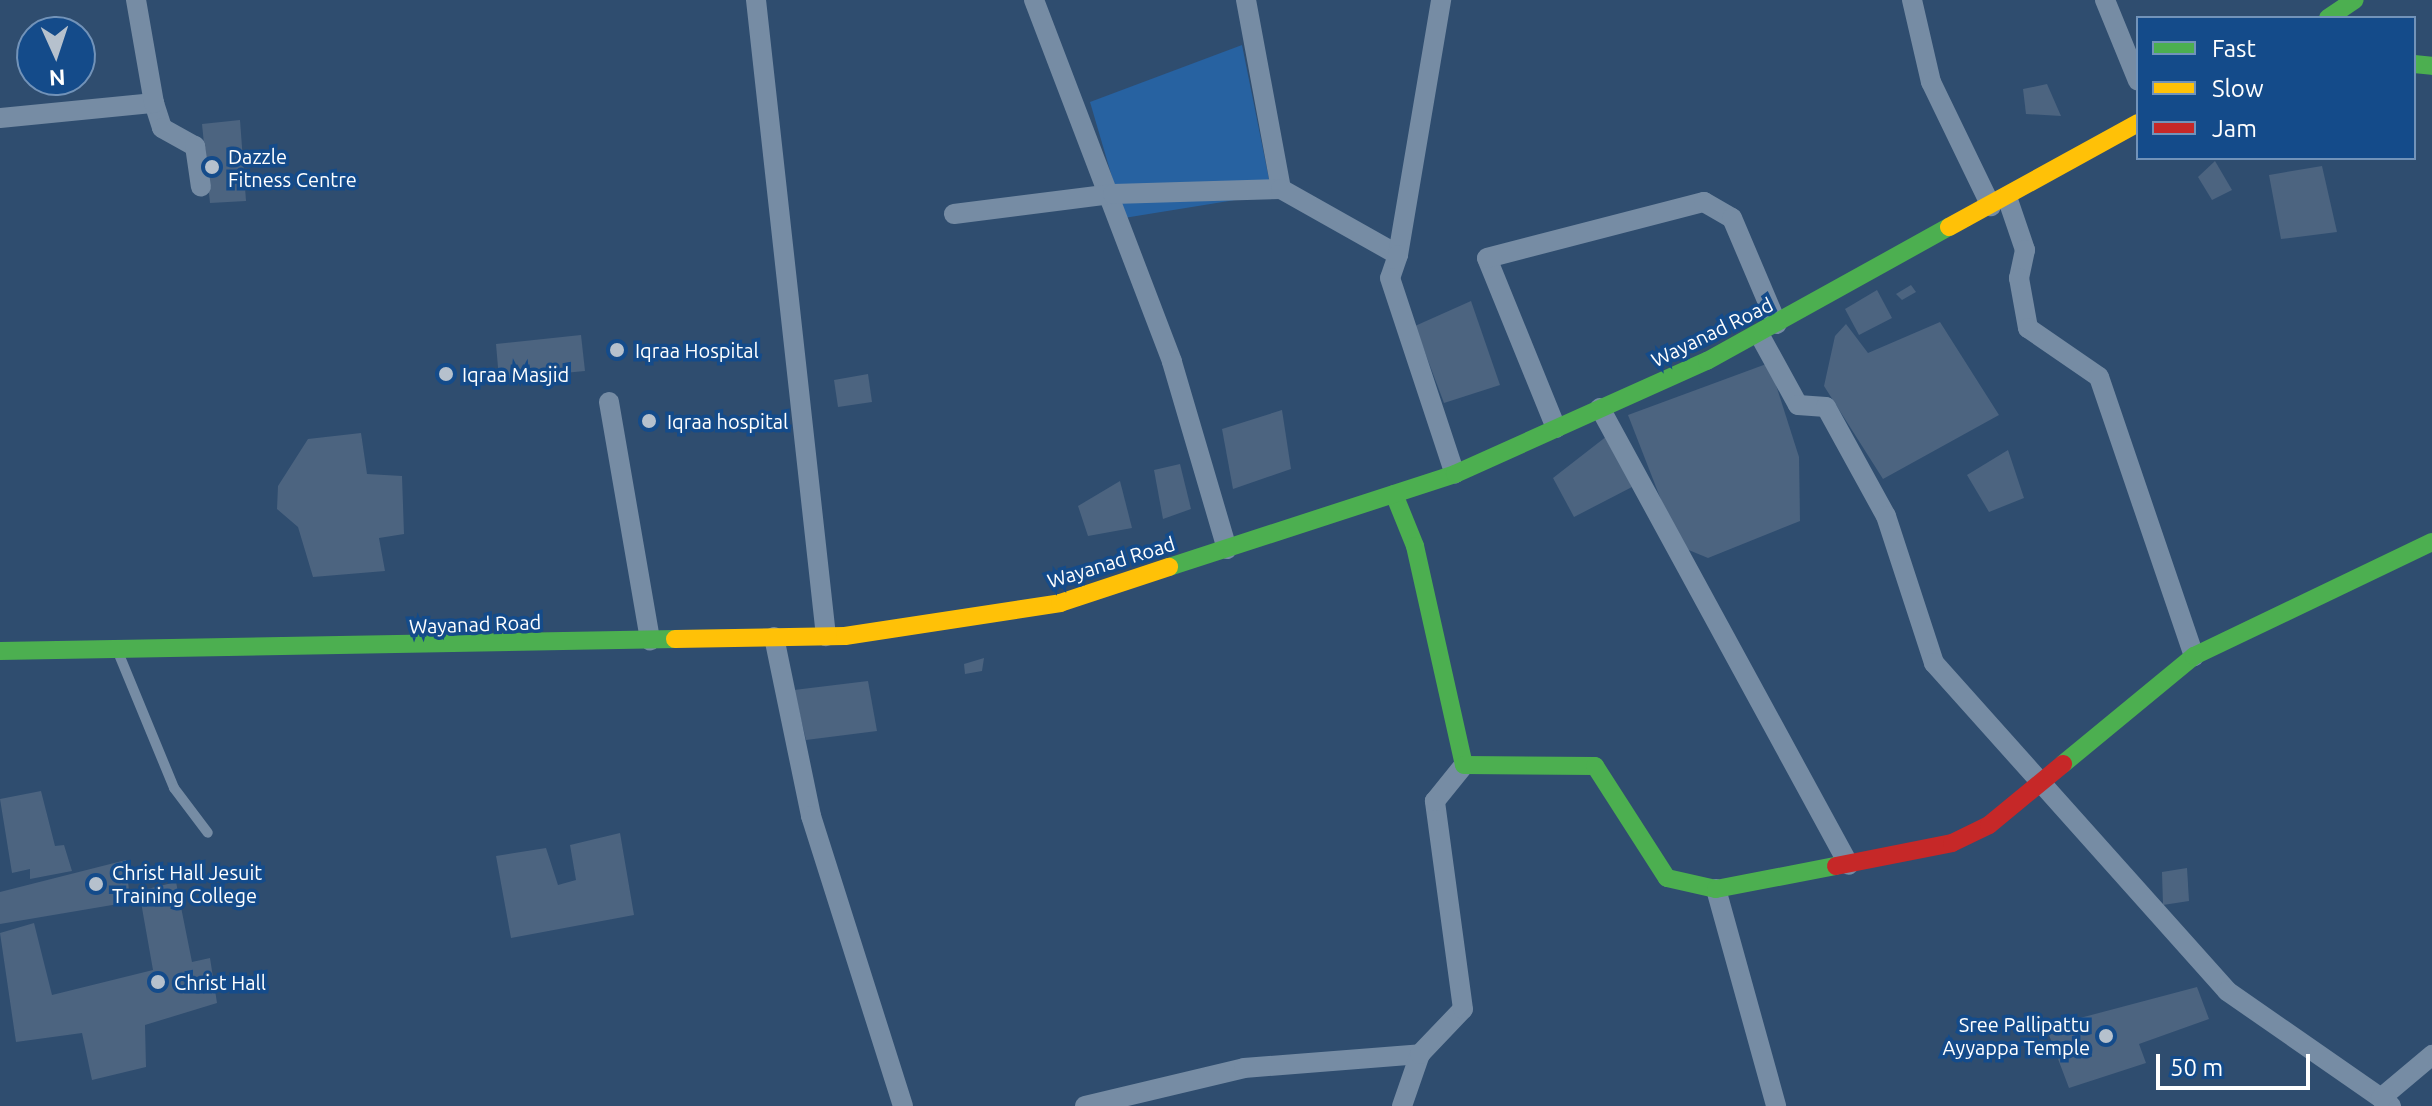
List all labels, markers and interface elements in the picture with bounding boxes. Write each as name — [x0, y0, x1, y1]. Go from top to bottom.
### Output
north arrow — [16, 16, 96, 96]
legend — [2136, 16, 2416, 160]
text: Fast — [2212, 35, 2256, 62]
text: N — [48, 66, 66, 91]
text: Slow — [2212, 75, 2264, 102]
text: Jam — [2212, 115, 2257, 142]
place label: Dazzle Fitness Centre — [228, 144, 357, 191]
marker: Dazzle Fitness Centre — [203, 158, 221, 176]
street label: Wayanad Road — [1647, 292, 1777, 372]
place label: Iqraa Hospital — [635, 338, 759, 362]
marker: Iqraa Hospital — [606, 339, 628, 361]
place label: Iqraa Masjid — [462, 362, 569, 386]
marker: Iqraa Masjid — [437, 365, 455, 383]
place label: Iqraa hospital — [667, 409, 788, 433]
marker: Iqraa hospital — [638, 410, 660, 432]
street label: Wayanad Road — [1044, 531, 1178, 593]
street label: Wayanad Road — [408, 610, 542, 638]
place label: Christ Hall Jesuit Training College — [112, 860, 262, 907]
marker: Christ Hall Jesuit Training College — [87, 875, 105, 893]
place label: Christ Hall — [174, 970, 266, 994]
marker: Christ Hall — [149, 973, 167, 991]
place label: Sree Pallipattu Ayyappa Temple — [1943, 1012, 2090, 1059]
marker: Sree Pallipattu Ayyappa Temple — [2097, 1027, 2115, 1045]
scale bar — [2160, 1038, 2314, 1088]
text: 50 m — [2170, 1054, 2223, 1081]

